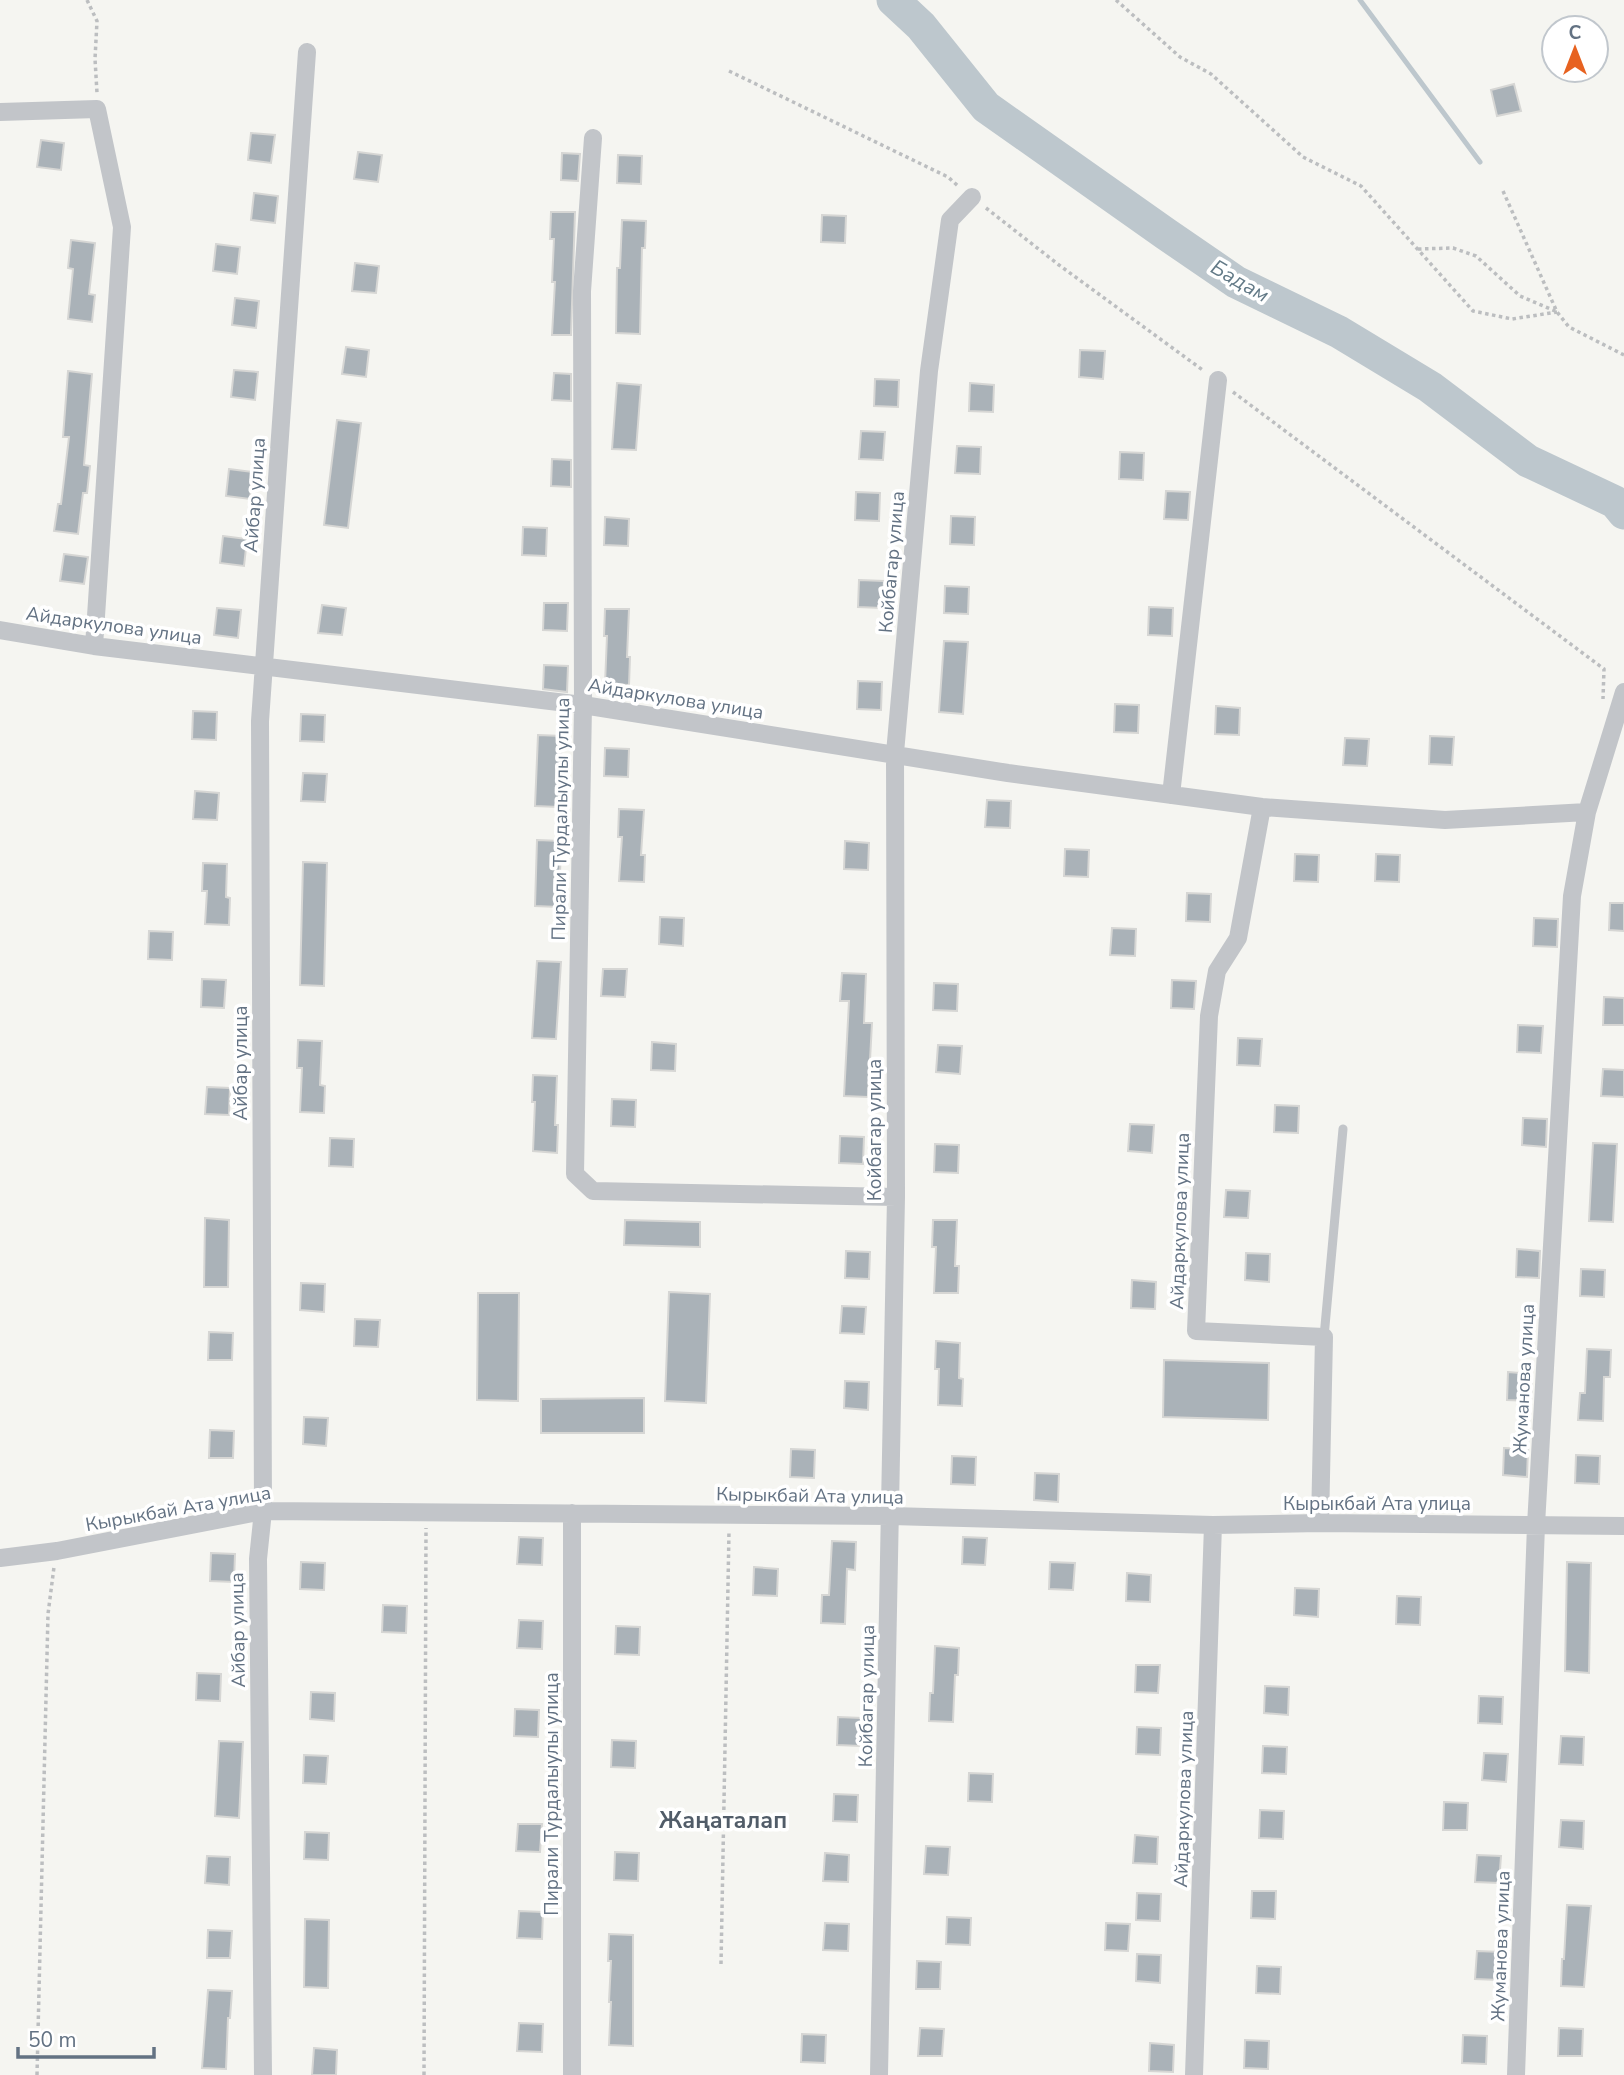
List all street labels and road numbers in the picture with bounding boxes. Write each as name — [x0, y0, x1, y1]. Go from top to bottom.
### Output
street label: Айбар улица — [238, 437, 272, 553]
street label: Койбагар улица — [873, 490, 911, 634]
street label: Айдаркулова улица — [24, 601, 203, 651]
street label: Айдаркулова улица — [586, 672, 765, 726]
street label: Пирали Турдалыулы улица — [546, 697, 576, 941]
street label: Айбар улица — [228, 1005, 254, 1121]
street label: Койбагар улица — [862, 1059, 888, 1201]
street label: Айдаркулова улица — [1164, 1132, 1196, 1310]
street label: Жуманова улица — [1507, 1303, 1541, 1455]
street label: Кырыкбай Ата улица — [83, 1480, 273, 1538]
street label: Кырыкбай Ата улица — [716, 1481, 904, 1511]
street label: Кырыкбай Ата улица — [1283, 1491, 1471, 1517]
street label: Айбар улица — [224, 1572, 252, 1688]
street label: Койбагар улица — [853, 1625, 881, 1768]
street label: Пирали Турдалыулы улица — [539, 1672, 565, 1916]
street label: Айдаркулова улица — [1168, 1710, 1200, 1888]
street label: Жуманова улица — [1485, 1870, 1517, 2022]

